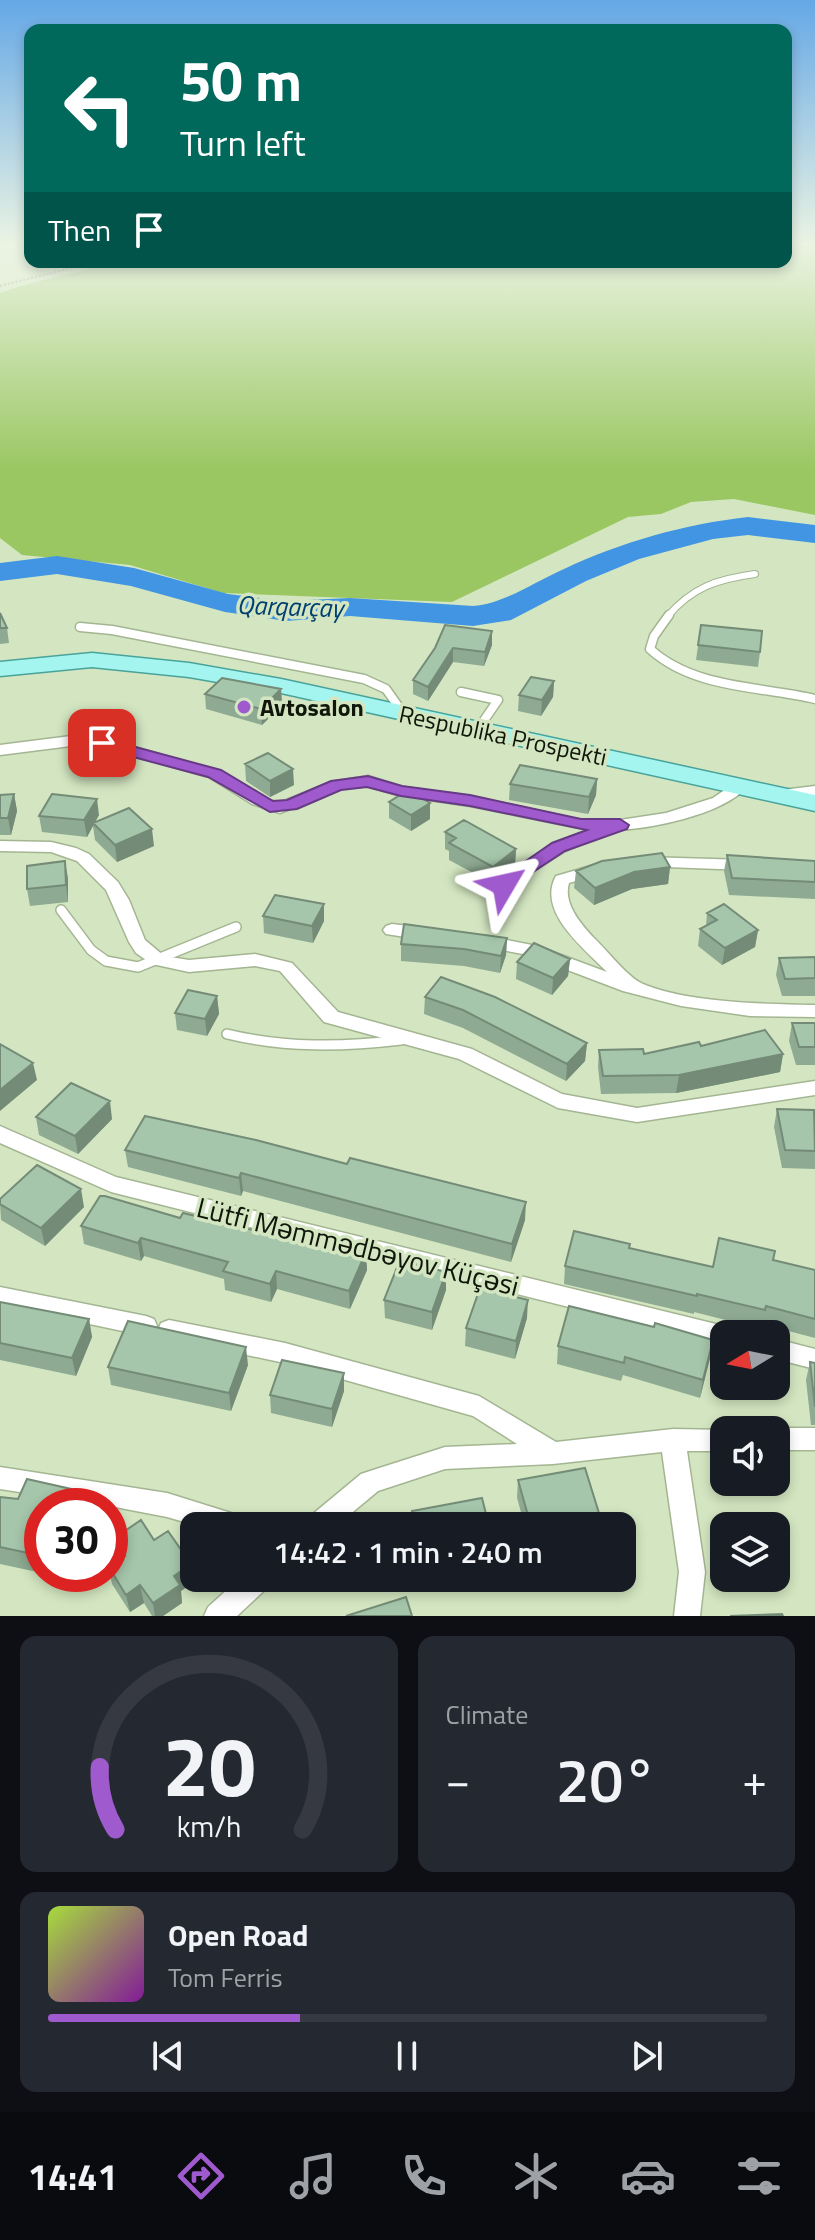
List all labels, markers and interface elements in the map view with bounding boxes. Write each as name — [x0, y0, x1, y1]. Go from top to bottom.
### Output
text: 50 m — [180, 38, 302, 123]
icon: left — [48, 56, 152, 160]
text: Turn left — [180, 115, 306, 170]
text: Then — [48, 207, 111, 253]
icon: arrive — [127, 208, 171, 252]
water label: Qarqarçay — [236, 585, 347, 627]
place label: Avtosalon — [260, 689, 364, 725]
street label: Respublika Prospekti — [396, 695, 610, 775]
marker: Avtosalon — [235, 698, 253, 716]
pin — [68, 709, 136, 777]
icon: arrive — [80, 721, 124, 765]
position arrow — [462, 843, 546, 927]
street label: Lütfi Məmmədbəyov Küçəsi — [192, 1185, 524, 1307]
north arrow — [710, 1320, 790, 1400]
map controls — [710, 1320, 790, 1592]
button: sound — [710, 1416, 790, 1496]
speed limit sign: 30 — [24, 1488, 128, 1592]
button: layers — [710, 1512, 790, 1592]
text: 14:42 · 1 min · 240 m — [273, 1529, 543, 1575]
text: Climate — [446, 1695, 528, 1734]
text: 20 — [162, 1702, 255, 1828]
text: 20° — [556, 1734, 657, 1825]
text: − — [446, 1746, 470, 1813]
text: + — [742, 1746, 767, 1813]
text: km/h — [176, 1805, 241, 1848]
text: Open Road — [168, 1912, 309, 1958]
text: Tom Ferris — [168, 1958, 283, 1997]
icon: previous — [146, 2034, 190, 2078]
icon: pause — [385, 2034, 429, 2078]
icon: next — [625, 2034, 669, 2078]
icon: directions — [173, 2148, 229, 2204]
icon: music — [285, 2148, 341, 2204]
icon: phone — [396, 2148, 452, 2204]
icon: climate — [508, 2148, 564, 2204]
icon: car — [620, 2148, 676, 2204]
icon: filters — [731, 2148, 787, 2204]
text: 14:41 — [28, 2149, 118, 2204]

